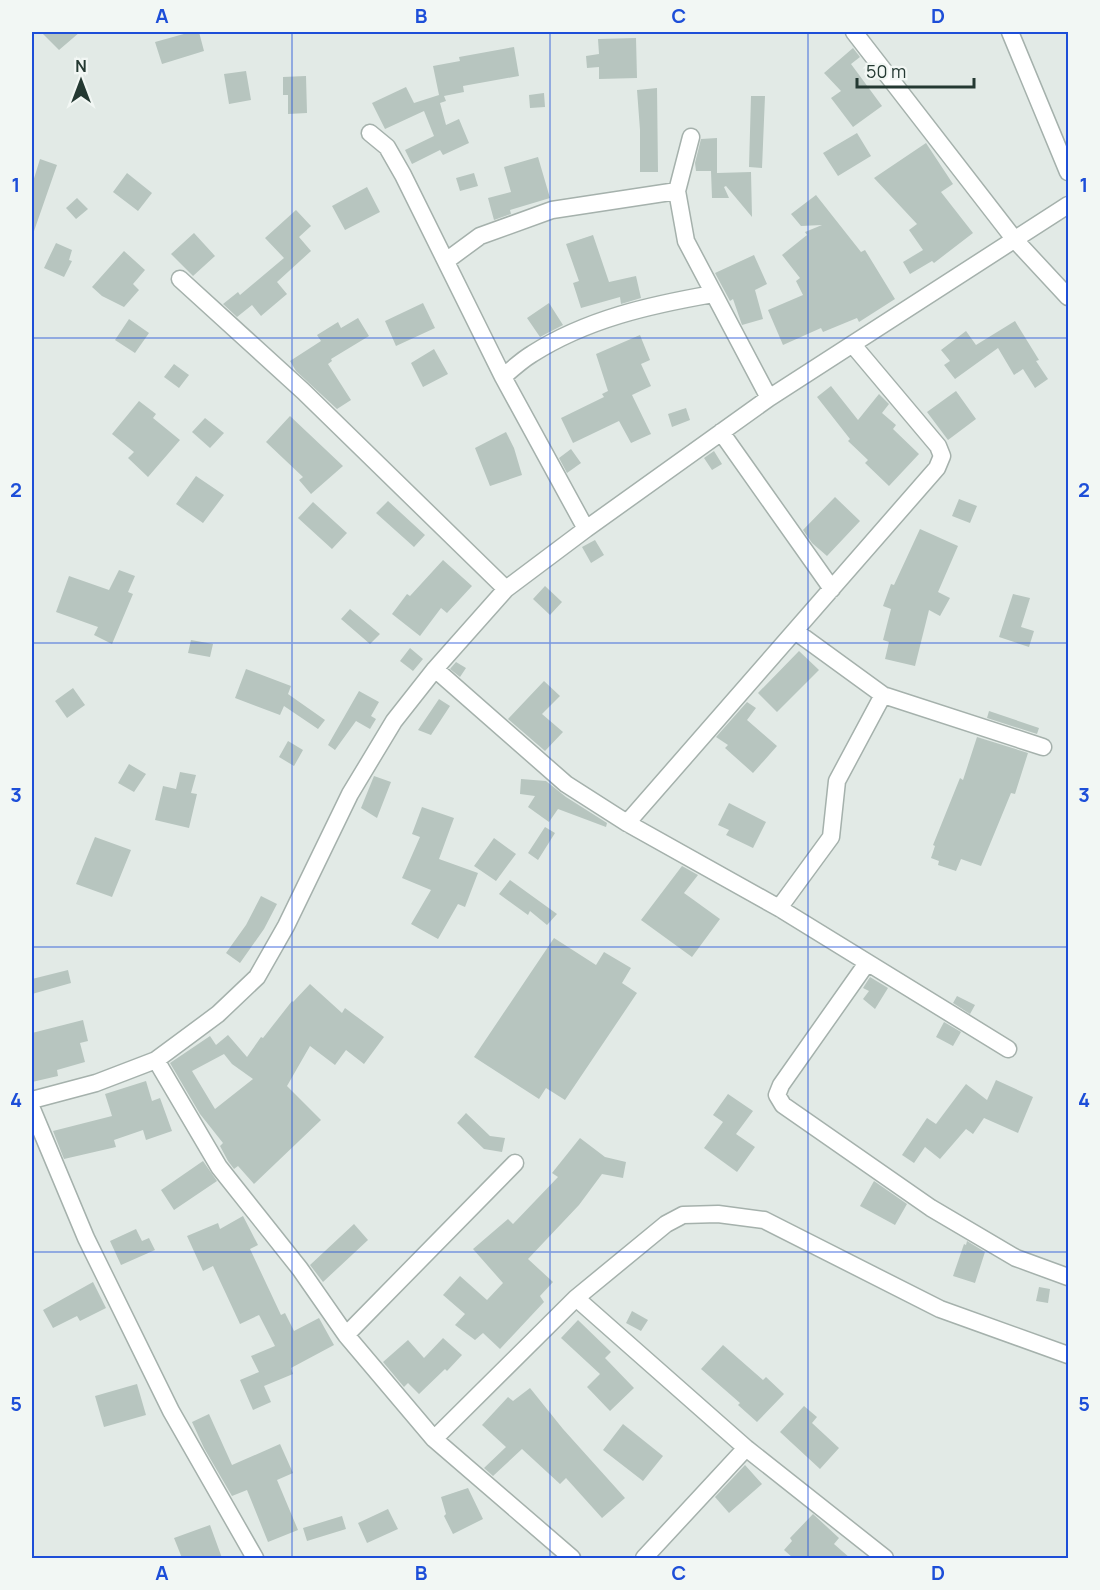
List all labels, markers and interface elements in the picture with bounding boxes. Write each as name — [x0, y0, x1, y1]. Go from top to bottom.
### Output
text: A — [155, 2, 169, 29]
text: B — [415, 2, 428, 29]
text: C — [672, 2, 686, 29]
text: D — [931, 2, 945, 29]
north arrow — [51, 51, 111, 111]
scale bar — [857, 51, 974, 89]
text: N — [75, 55, 87, 77]
text: 50 m — [866, 59, 906, 83]
text: 1 — [12, 171, 20, 198]
text: 1 — [1080, 171, 1088, 198]
text: 2 — [10, 476, 22, 503]
text: 2 — [1078, 476, 1090, 503]
text: 3 — [10, 781, 22, 808]
text: 3 — [1078, 781, 1090, 808]
text: 4 — [10, 1086, 22, 1113]
text: 4 — [1078, 1086, 1090, 1113]
text: 5 — [10, 1390, 22, 1417]
text: 5 — [1078, 1390, 1090, 1417]
text: A — [155, 1559, 169, 1586]
text: B — [415, 1559, 428, 1586]
text: C — [672, 1559, 686, 1586]
text: D — [931, 1559, 945, 1586]

